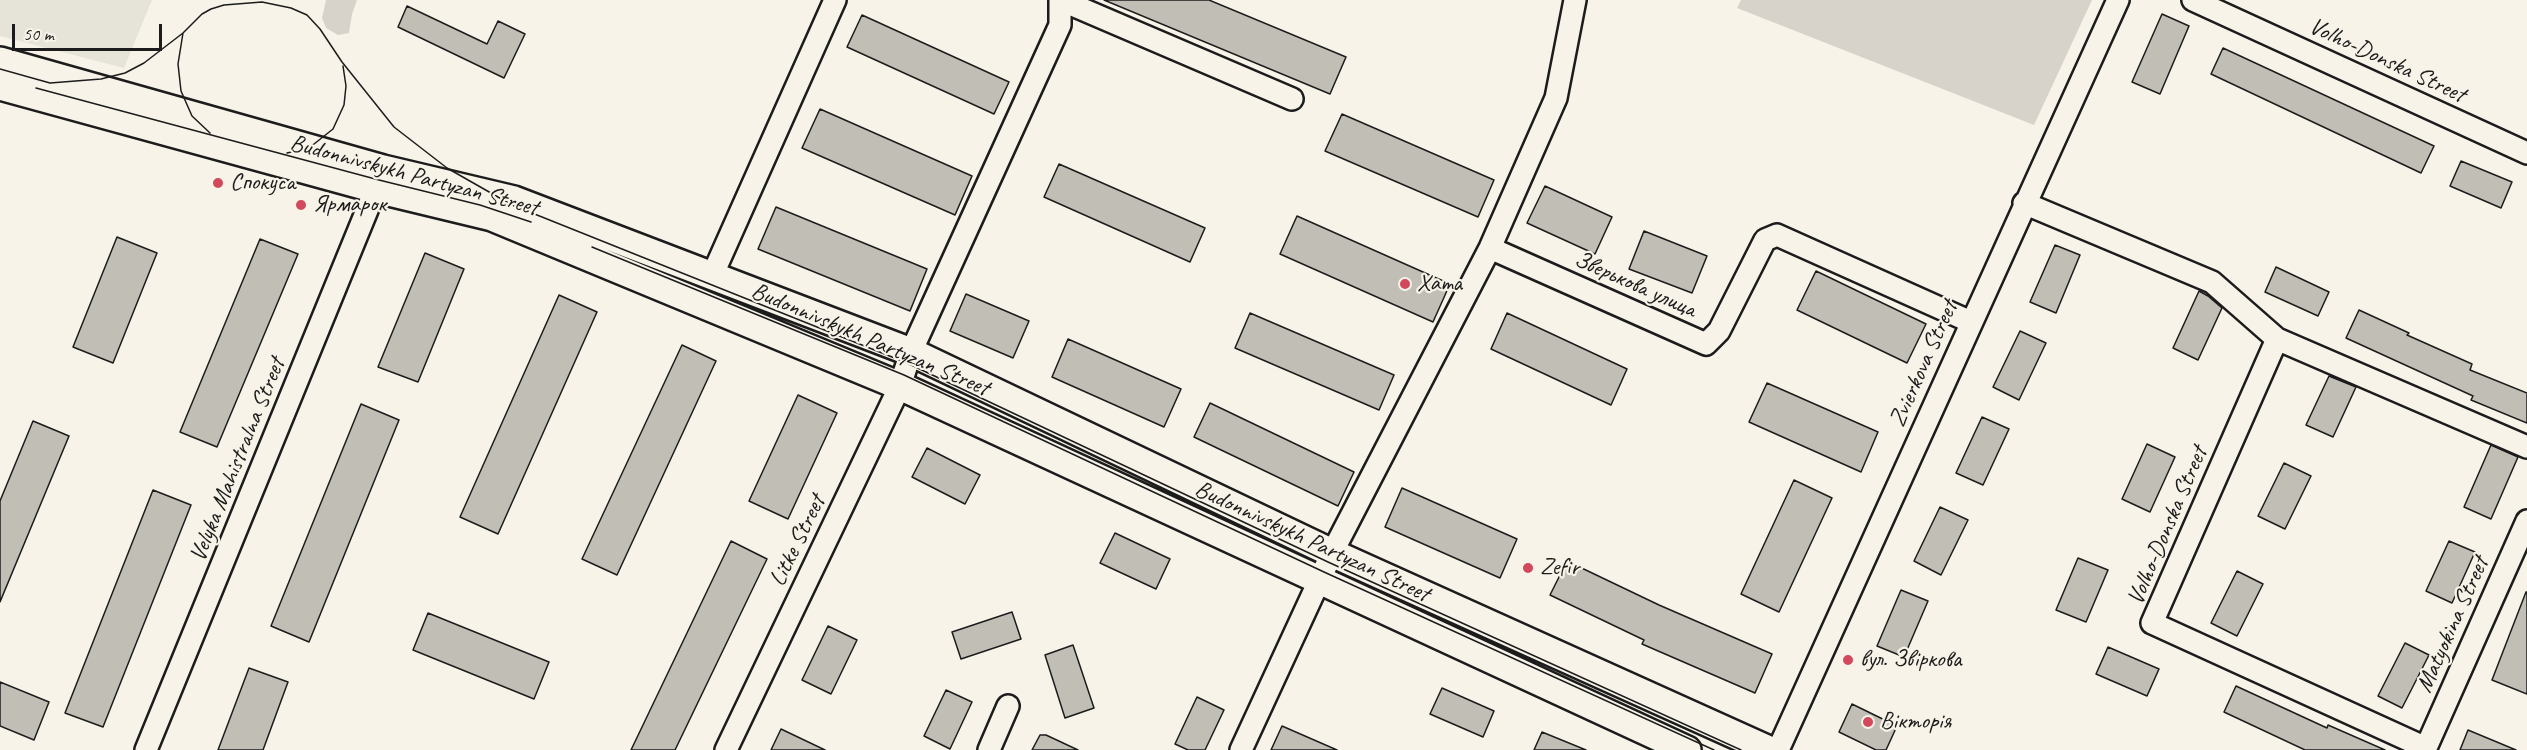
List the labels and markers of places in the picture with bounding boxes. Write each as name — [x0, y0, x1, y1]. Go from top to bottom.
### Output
place label: Спокуса — [230, 169, 295, 197]
marker: Спокуса — [211, 176, 225, 190]
place label: Ярмарок — [313, 191, 386, 219]
marker: Ярмарок — [294, 198, 308, 212]
place label: Хата — [1417, 270, 1462, 298]
marker: Хата — [1398, 277, 1412, 291]
place label: Zefir — [1540, 554, 1579, 582]
marker: Zefir — [1521, 561, 1535, 575]
place label: вул. Звіркова — [1860, 646, 1961, 674]
marker: вул. Звіркова — [1841, 653, 1855, 667]
place label: Вікторія — [1880, 708, 1951, 736]
marker: Вікторія — [1861, 715, 1875, 729]

